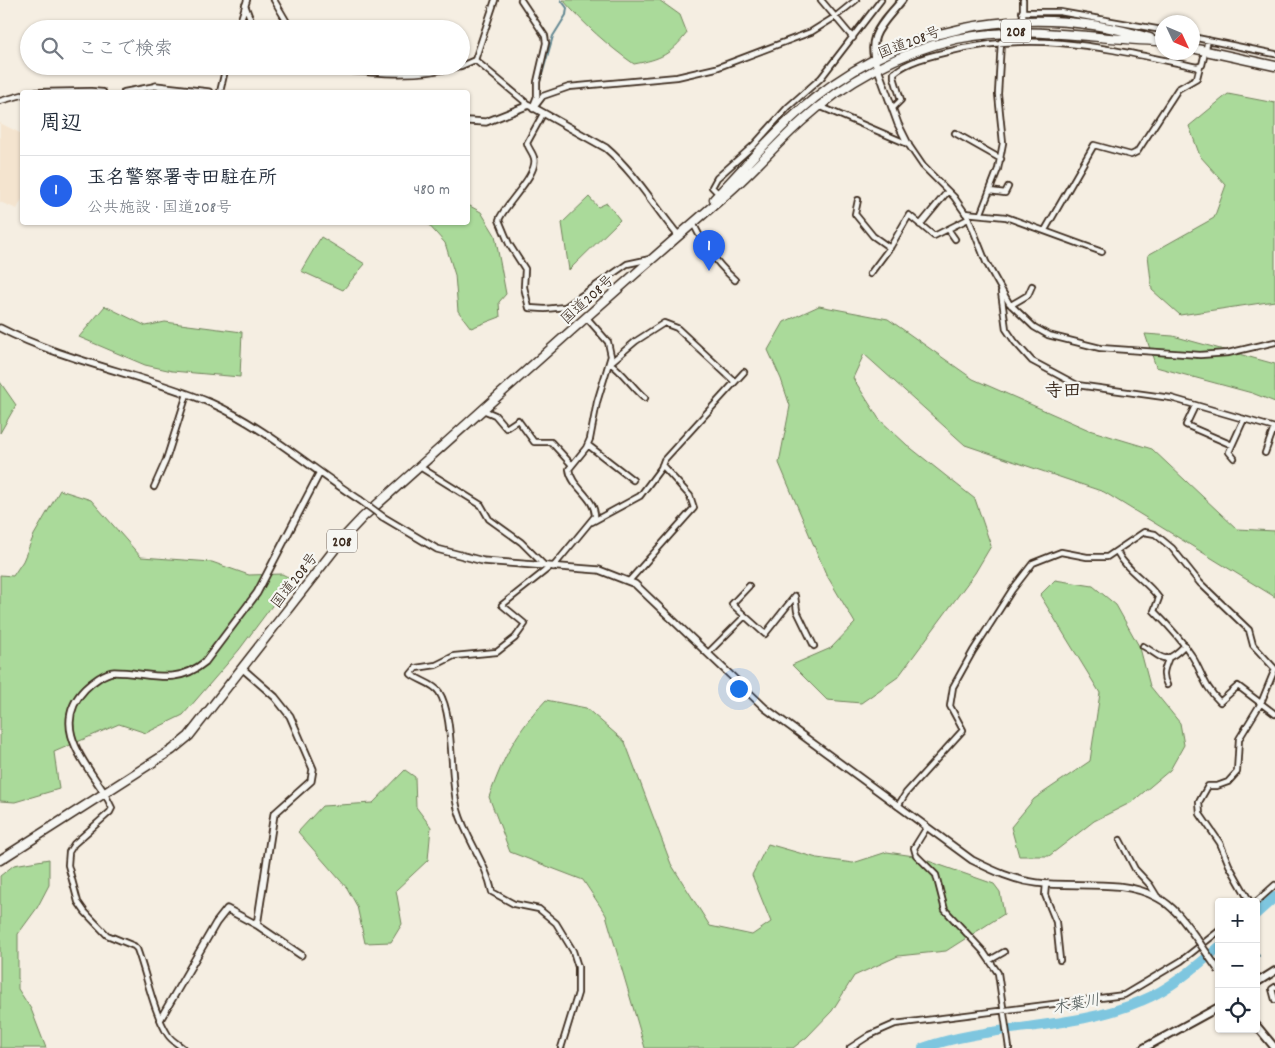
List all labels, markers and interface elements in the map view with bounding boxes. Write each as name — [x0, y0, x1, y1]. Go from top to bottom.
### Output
north arrow — [1155, 15, 1200, 60]
search box — [20, 20, 470, 75]
road number: 208 — [1001, 20, 1031, 42]
street label: 国道208号 — [875, 22, 944, 66]
icon: search — [38, 34, 66, 62]
text: ここで検索 — [78, 37, 173, 64]
text: 周辺 — [40, 110, 82, 140]
text: 玉名警察署寺田駐在所 — [87, 166, 277, 193]
text: 1 — [54, 179, 58, 202]
text: 480 m — [414, 179, 450, 202]
text: 公共施設 · 国道208号 — [87, 197, 232, 220]
pin: 1 — [693, 230, 725, 271]
street label: 国道208号 — [557, 270, 620, 331]
district label: 寺田 — [1045, 380, 1081, 405]
road number: 208 — [327, 530, 357, 552]
street label: 国道208号 — [267, 549, 324, 614]
your location — [726, 676, 752, 702]
map controls — [1215, 898, 1260, 1033]
button: + — [1215, 898, 1260, 943]
button: − — [1215, 943, 1260, 988]
button: locate — [1215, 988, 1260, 1033]
water label: 木葉川 — [1051, 990, 1102, 1021]

